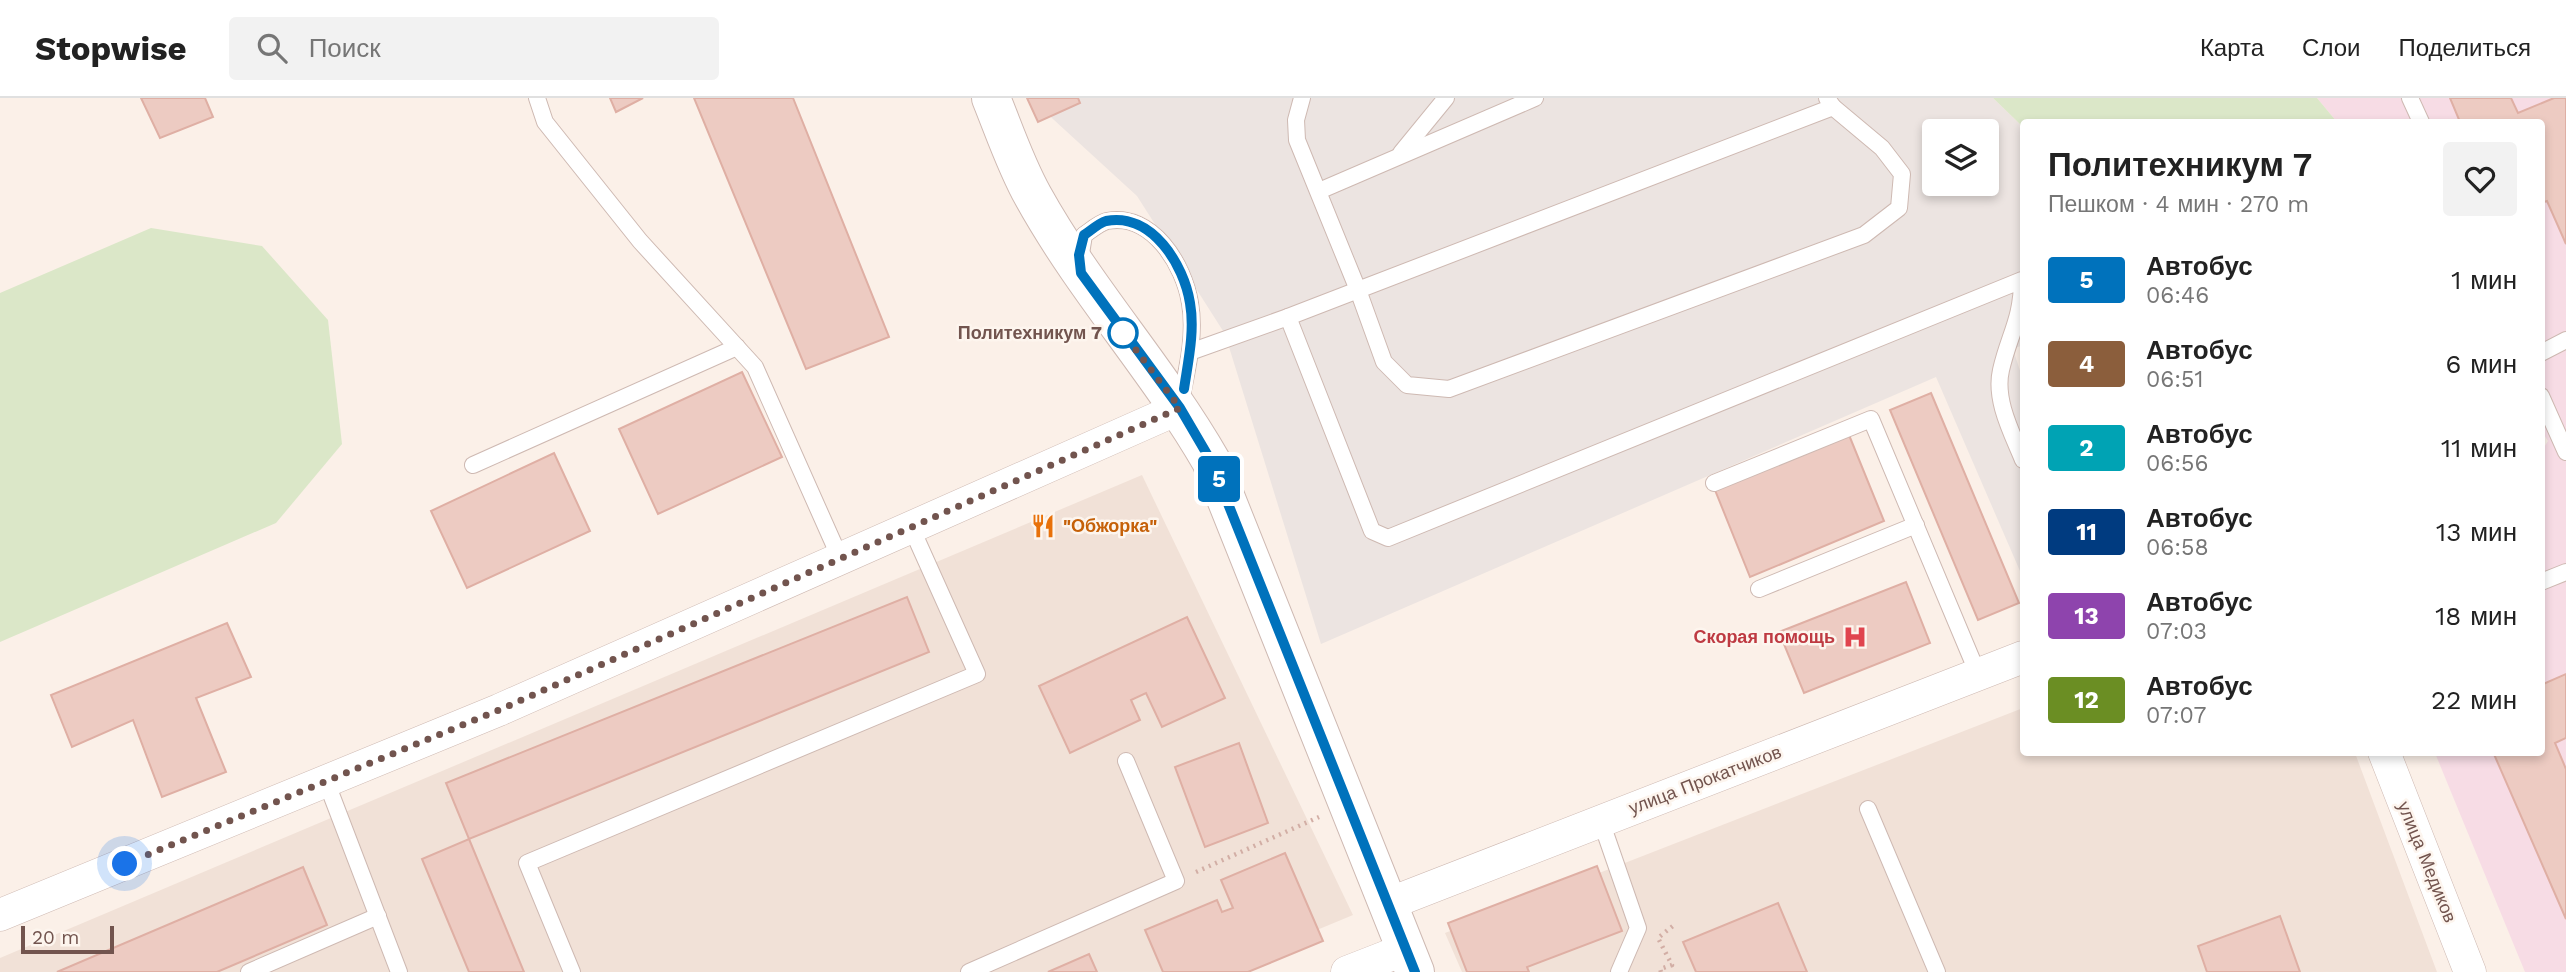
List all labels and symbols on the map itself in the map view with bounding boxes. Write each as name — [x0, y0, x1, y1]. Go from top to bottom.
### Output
marker: Политехникум 7 — [1108, 318, 1138, 348]
place label: Политехникум 7 — [958, 322, 1102, 343]
line badge: 5 — [1196, 456, 1242, 502]
restaurant icon: "Обжорка" — [1029, 512, 1057, 540]
place label: "Обжорка" — [1063, 515, 1157, 536]
hospital icon: Скорая помощь — [1841, 623, 1869, 651]
place label: Скорая помощь — [1694, 626, 1835, 647]
street label: улица Прокатчиков — [1626, 741, 1784, 818]
street label: улица Медиков — [2394, 798, 2461, 925]
your location — [107, 846, 142, 881]
scale bar — [21, 923, 114, 955]

